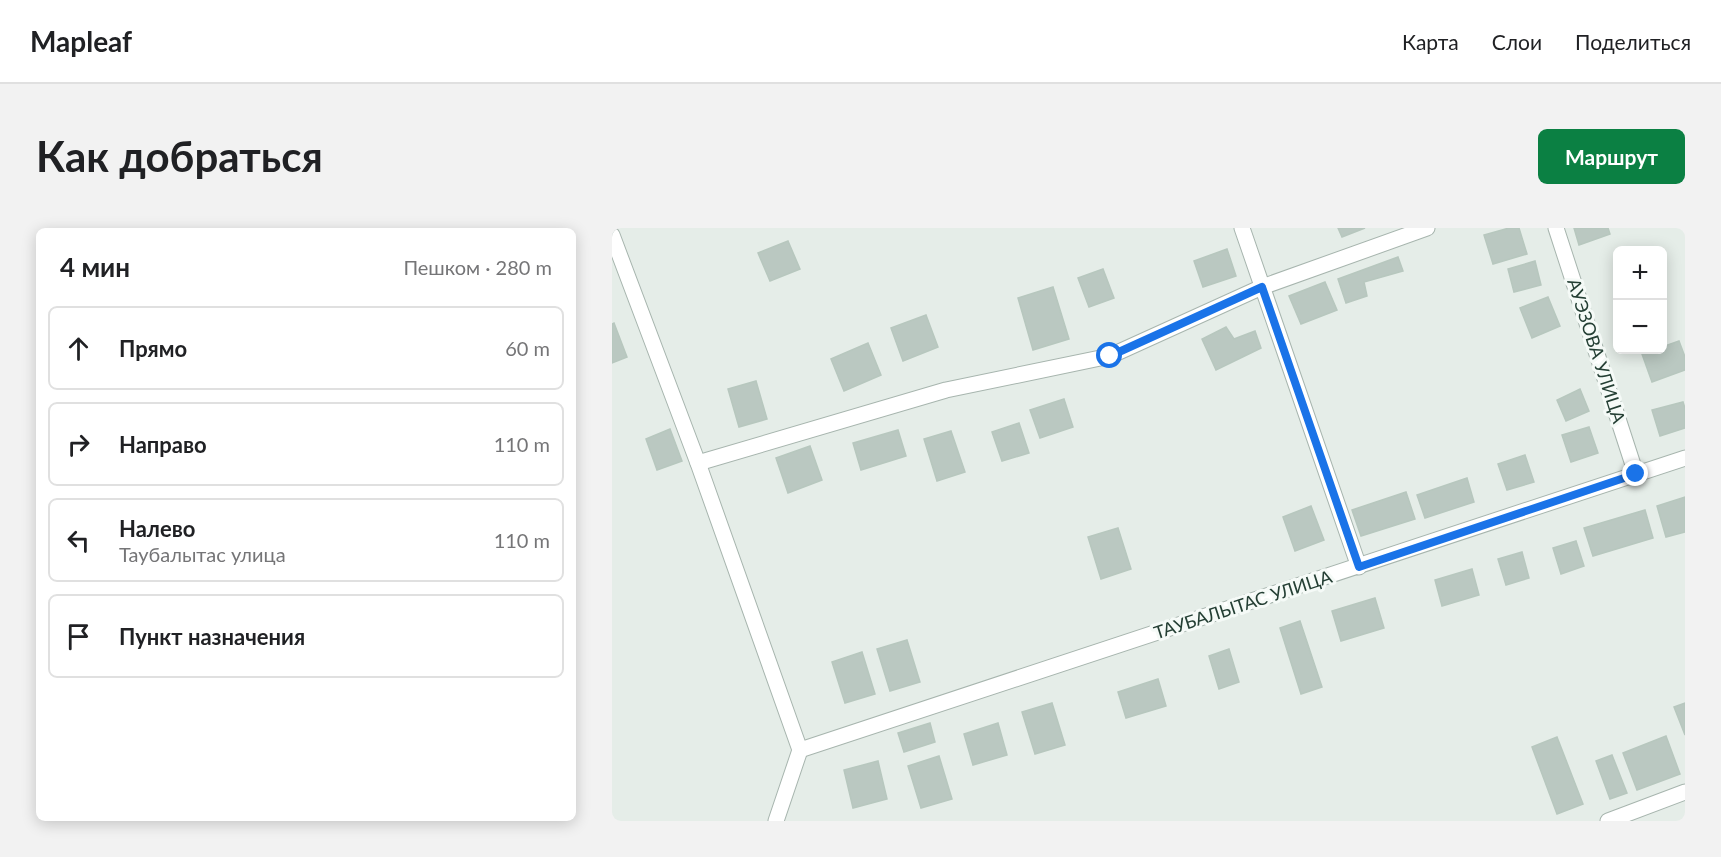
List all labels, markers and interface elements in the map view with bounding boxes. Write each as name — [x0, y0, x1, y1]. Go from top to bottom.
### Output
text: Mapleaf — [30, 24, 132, 58]
text: Карта — [1402, 29, 1459, 54]
text: Слои — [1492, 29, 1542, 54]
text: Поделиться — [1575, 29, 1691, 54]
button: Маршрут — [1538, 129, 1685, 184]
text: Как добраться — [36, 131, 323, 181]
map controls — [1613, 246, 1667, 354]
button: + — [1613, 246, 1667, 300]
text: 4 мин — [60, 251, 130, 283]
text: Пешком · 280 m — [403, 255, 552, 279]
street label: АУЭЗОВА УЛИЦА — [1563, 276, 1631, 427]
button: − — [1613, 300, 1667, 354]
icon: ahead — [62, 332, 95, 365]
text: Прямо — [119, 335, 187, 362]
text: 60 m — [505, 336, 550, 360]
route start — [1096, 342, 1122, 368]
icon: right — [62, 428, 95, 461]
text: Направо — [119, 431, 207, 458]
text: 110 m — [494, 432, 550, 456]
route end — [1622, 460, 1648, 486]
text: Налево — [119, 515, 195, 542]
icon: left — [62, 524, 95, 557]
text: 110 m — [494, 528, 550, 552]
text: Таубалытас улица — [119, 542, 286, 566]
street label: ТАУБАЛЫТАС УЛИЦА — [1151, 565, 1335, 643]
icon: arrive — [62, 620, 95, 653]
text: Пункт назначения — [119, 623, 305, 650]

